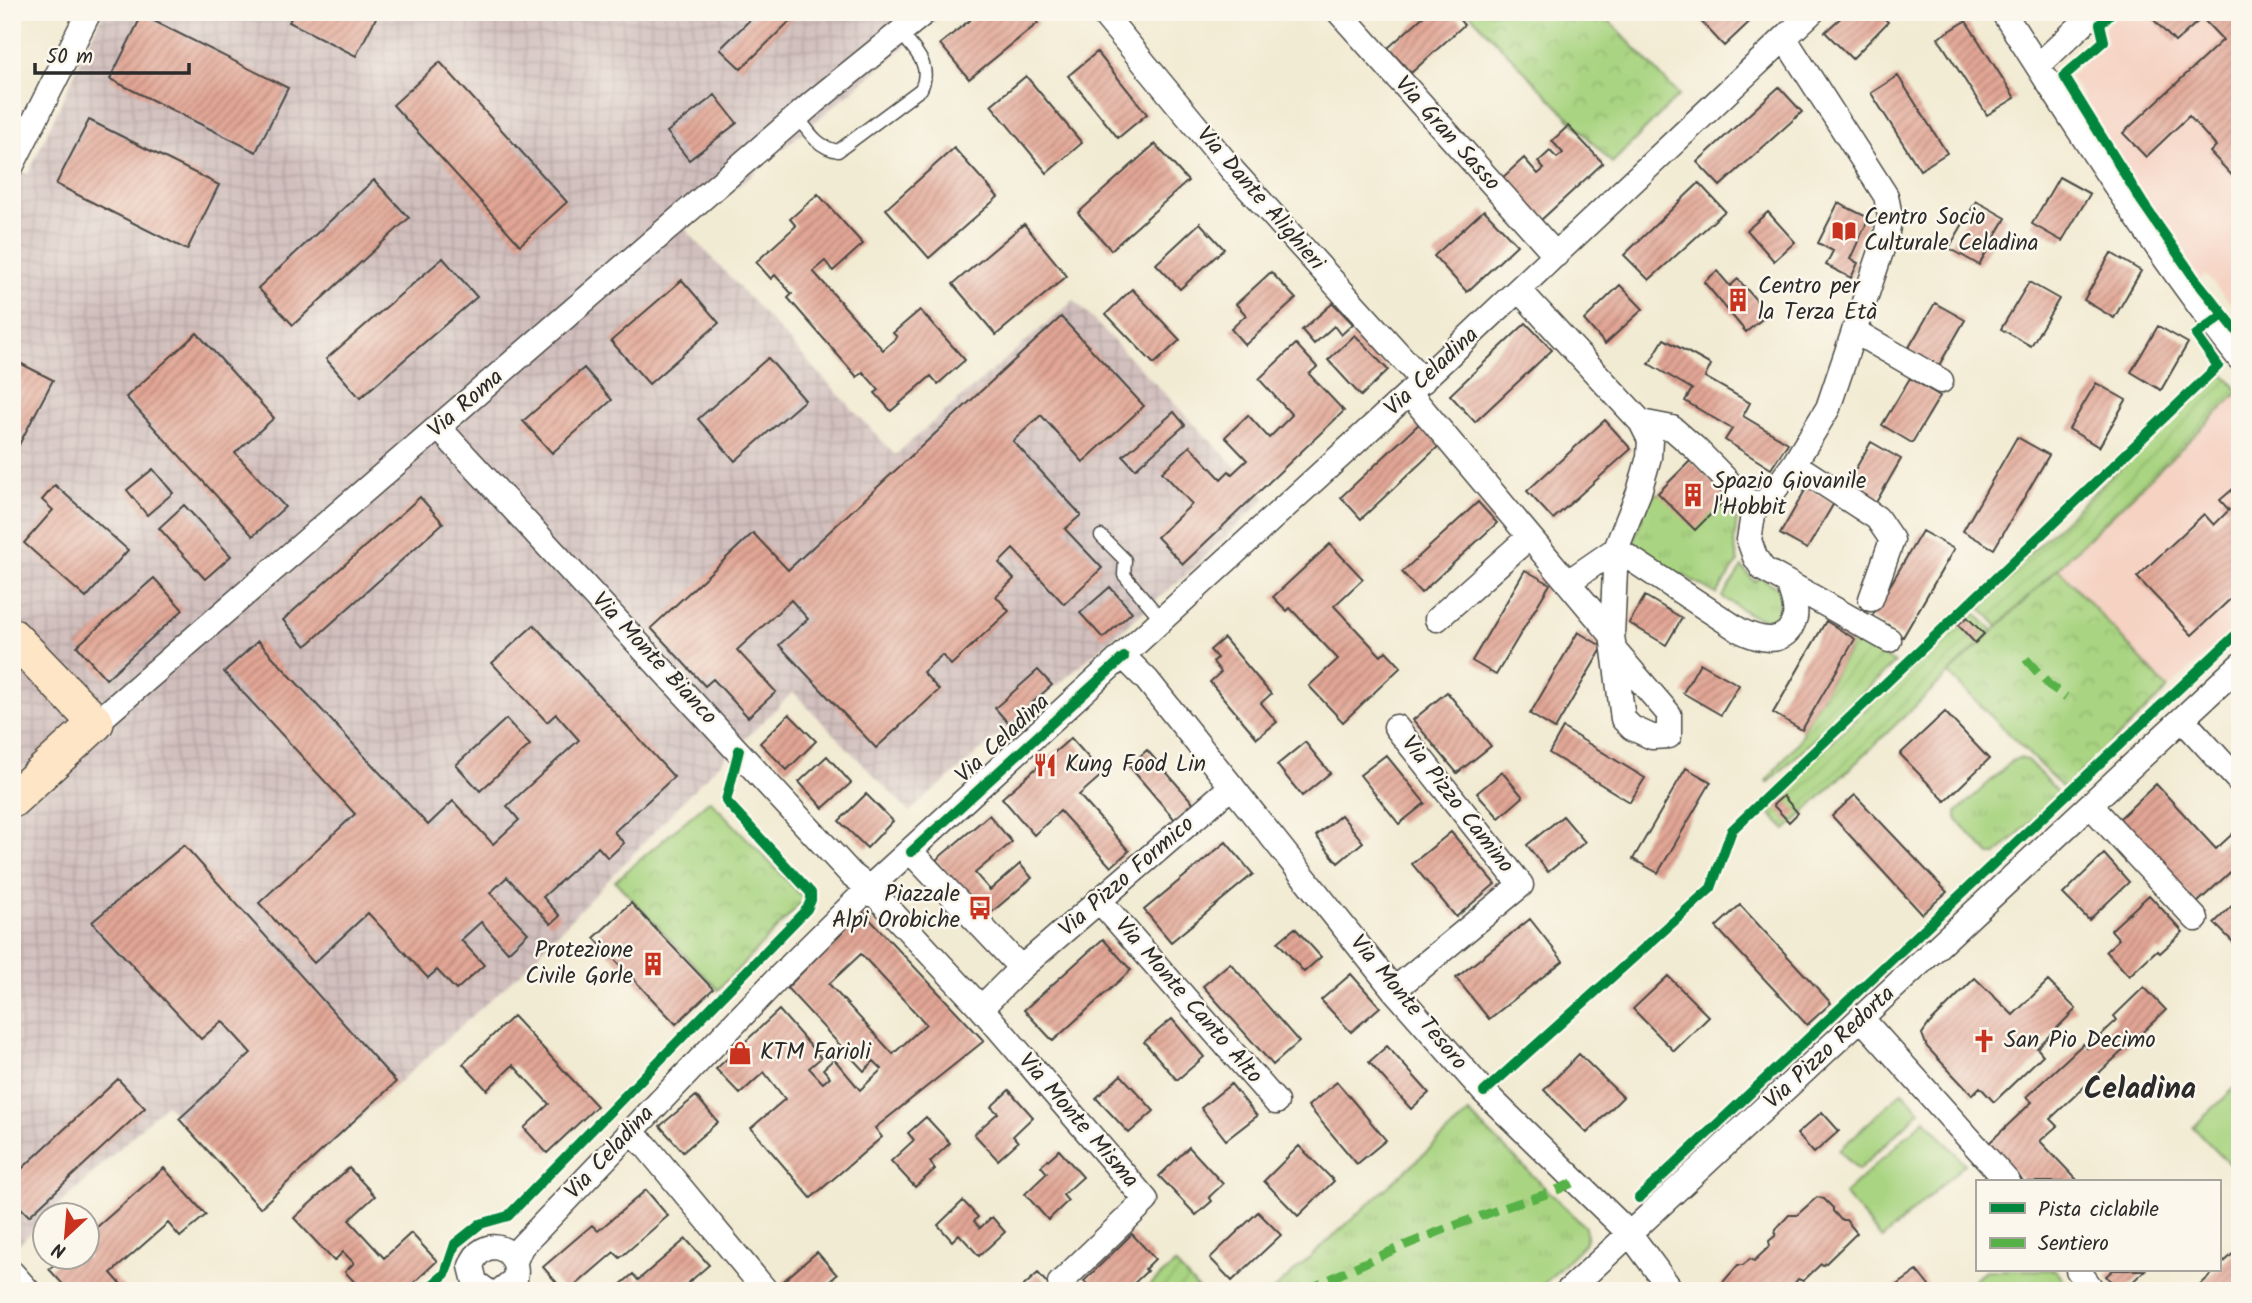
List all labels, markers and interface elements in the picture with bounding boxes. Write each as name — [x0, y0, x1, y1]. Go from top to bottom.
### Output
scale bar — [35, 32, 189, 76]
text: 50 m — [46, 41, 93, 74]
street label: Via Gran Sasso — [1385, 68, 1509, 200]
street label: Via Dante Alighieri — [1187, 119, 1334, 280]
place label: Centro Socio Culturale Celadina — [1864, 200, 2039, 262]
library icon: Centro Socio Culturale Celadina — [1830, 217, 1858, 245]
place label: Centro per la Terza Età — [1758, 269, 1877, 331]
building icon: Centro per la Terza Età — [1724, 286, 1752, 314]
street label: Via Celadina — [1376, 319, 1488, 425]
street label: Via Roma — [420, 361, 512, 447]
place label: Spazio Giovanile l'Hobbit — [1713, 464, 1866, 526]
building icon: Spazio Giovanile l'Hobbit — [1679, 481, 1707, 509]
street label: Via Monte Bianco — [583, 584, 725, 734]
street label: Via Celadina — [947, 686, 1059, 792]
street label: Via Pizzo Camino — [1392, 728, 1522, 882]
place label: Kung Food Lin — [1065, 747, 1206, 783]
restaurant icon: Kung Food Lin — [1031, 751, 1059, 779]
street label: Via Pizzo Formico — [1051, 808, 1203, 946]
place label: Piazzale Alpi Orobiche — [832, 877, 960, 939]
bus stop icon: Piazzale Alpi Orobiche — [966, 894, 994, 922]
street label: Via Monte Canto Alto — [1105, 909, 1271, 1093]
street label: Via Monte Tesoro — [1340, 927, 1476, 1079]
place label: Protezione Civile Gorle — [525, 933, 633, 995]
building icon: Protezione Civile Gorle — [639, 950, 667, 978]
street label: Via Pizzo Redorta — [1756, 977, 1904, 1119]
place label: San Pio Decimo — [2004, 1023, 2156, 1059]
church icon: San Pio Decimo — [1970, 1027, 1998, 1055]
place label: KTM Farioli — [760, 1035, 872, 1071]
shop icon: KTM Farioli — [726, 1039, 754, 1067]
street label: Via Monte Misma — [1009, 1045, 1147, 1197]
district label: Celadina — [2084, 1066, 2196, 1114]
street label: Via Celadina — [557, 1097, 663, 1209]
legend — [1976, 1180, 2220, 1272]
text: Pista ciclabile — [2038, 1194, 2160, 1227]
north arrow — [32, 1202, 102, 1272]
text: Sentiero — [2038, 1228, 2109, 1261]
text: N — [47, 1233, 71, 1266]

